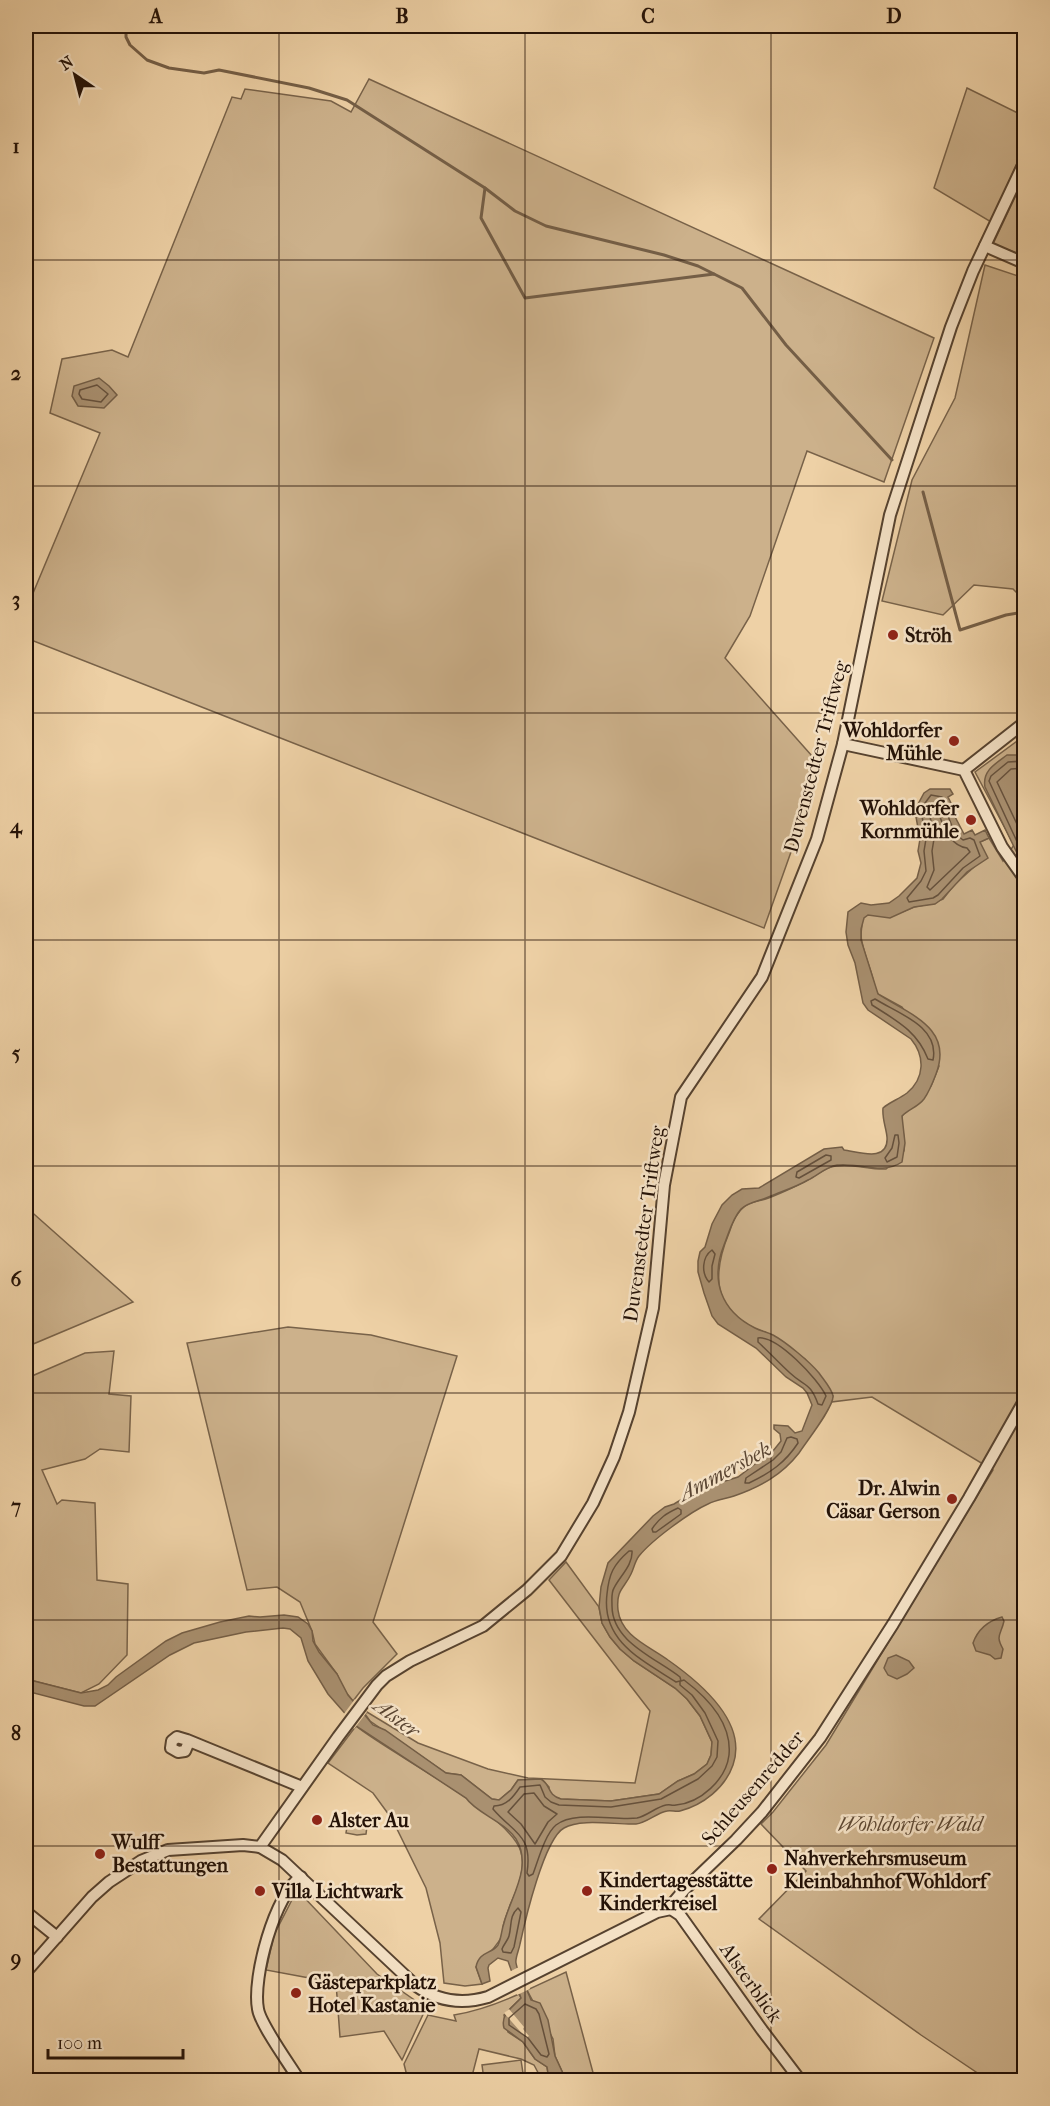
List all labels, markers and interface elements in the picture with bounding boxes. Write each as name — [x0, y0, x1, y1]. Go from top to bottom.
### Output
text: A — [148, 5, 164, 28]
text: B — [395, 5, 409, 28]
text: C — [641, 5, 655, 28]
text: D — [886, 5, 902, 28]
north arrow — [45, 45, 105, 105]
text: N — [56, 51, 78, 74]
text: 1 — [12, 135, 20, 158]
text: 2 — [11, 362, 21, 385]
text: 3 — [12, 588, 20, 611]
place label: Ströh — [905, 624, 953, 647]
marker: Ströh — [886, 628, 900, 642]
street label: Duvenstedter Triftweg — [779, 658, 853, 856]
place label: Wohldorfer Mühle — [842, 719, 942, 765]
marker: Wohldorfer Mühle — [947, 734, 961, 748]
place label: Wohldorfer Kornmühle — [859, 797, 959, 843]
marker: Wohldorfer Kornmühle — [964, 813, 978, 827]
text: 4 — [9, 815, 23, 839]
text: 5 — [12, 1042, 21, 1065]
street label: Duvenstedter Triftweg — [619, 1124, 669, 1324]
text: 6 — [11, 1268, 23, 1291]
water label: Ammersbek — [672, 1437, 775, 1507]
place label: Dr. Alwin Cäsar Gerson — [826, 1477, 940, 1523]
marker: Dr. Alwin Cäsar Gerson — [945, 1492, 959, 1506]
text: 7 — [10, 1495, 21, 1518]
water label: Alster — [367, 1691, 426, 1744]
text: 8 — [11, 1722, 21, 1745]
street label: Schleusenredder — [697, 1726, 809, 1850]
place label: Alster Au — [327, 1809, 409, 1832]
marker: Alster Au — [310, 1813, 324, 1827]
park label: Wohldorfer Wald — [838, 1813, 985, 1836]
place label: Wulff Bestattungen — [111, 1831, 228, 1877]
marker: Wulff Bestattungen — [93, 1847, 107, 1861]
place label: Nahverkehrsmuseum Kleinbahnhof Wohldorf — [784, 1847, 991, 1893]
marker: Nahverkehrsmuseum Kleinbahnhof Wohldorf — [765, 1862, 779, 1876]
place label: Kindertagesstätte Kinderkreisel — [599, 1869, 753, 1915]
place label: Villa Lichtwark — [271, 1880, 403, 1903]
marker: Villa Lichtwark — [253, 1884, 267, 1898]
marker: Kindertagesstätte Kinderkreisel — [580, 1884, 594, 1898]
street label: Alsterblick — [715, 1938, 787, 2028]
text: 9 — [10, 1948, 21, 1971]
place label: Gästeparkplatz Hotel Kastanie — [308, 1971, 436, 2017]
marker: Gästeparkplatz Hotel Kastanie — [289, 1986, 303, 2000]
scale bar — [48, 2022, 183, 2060]
text: 100 m — [57, 2033, 102, 2054]

